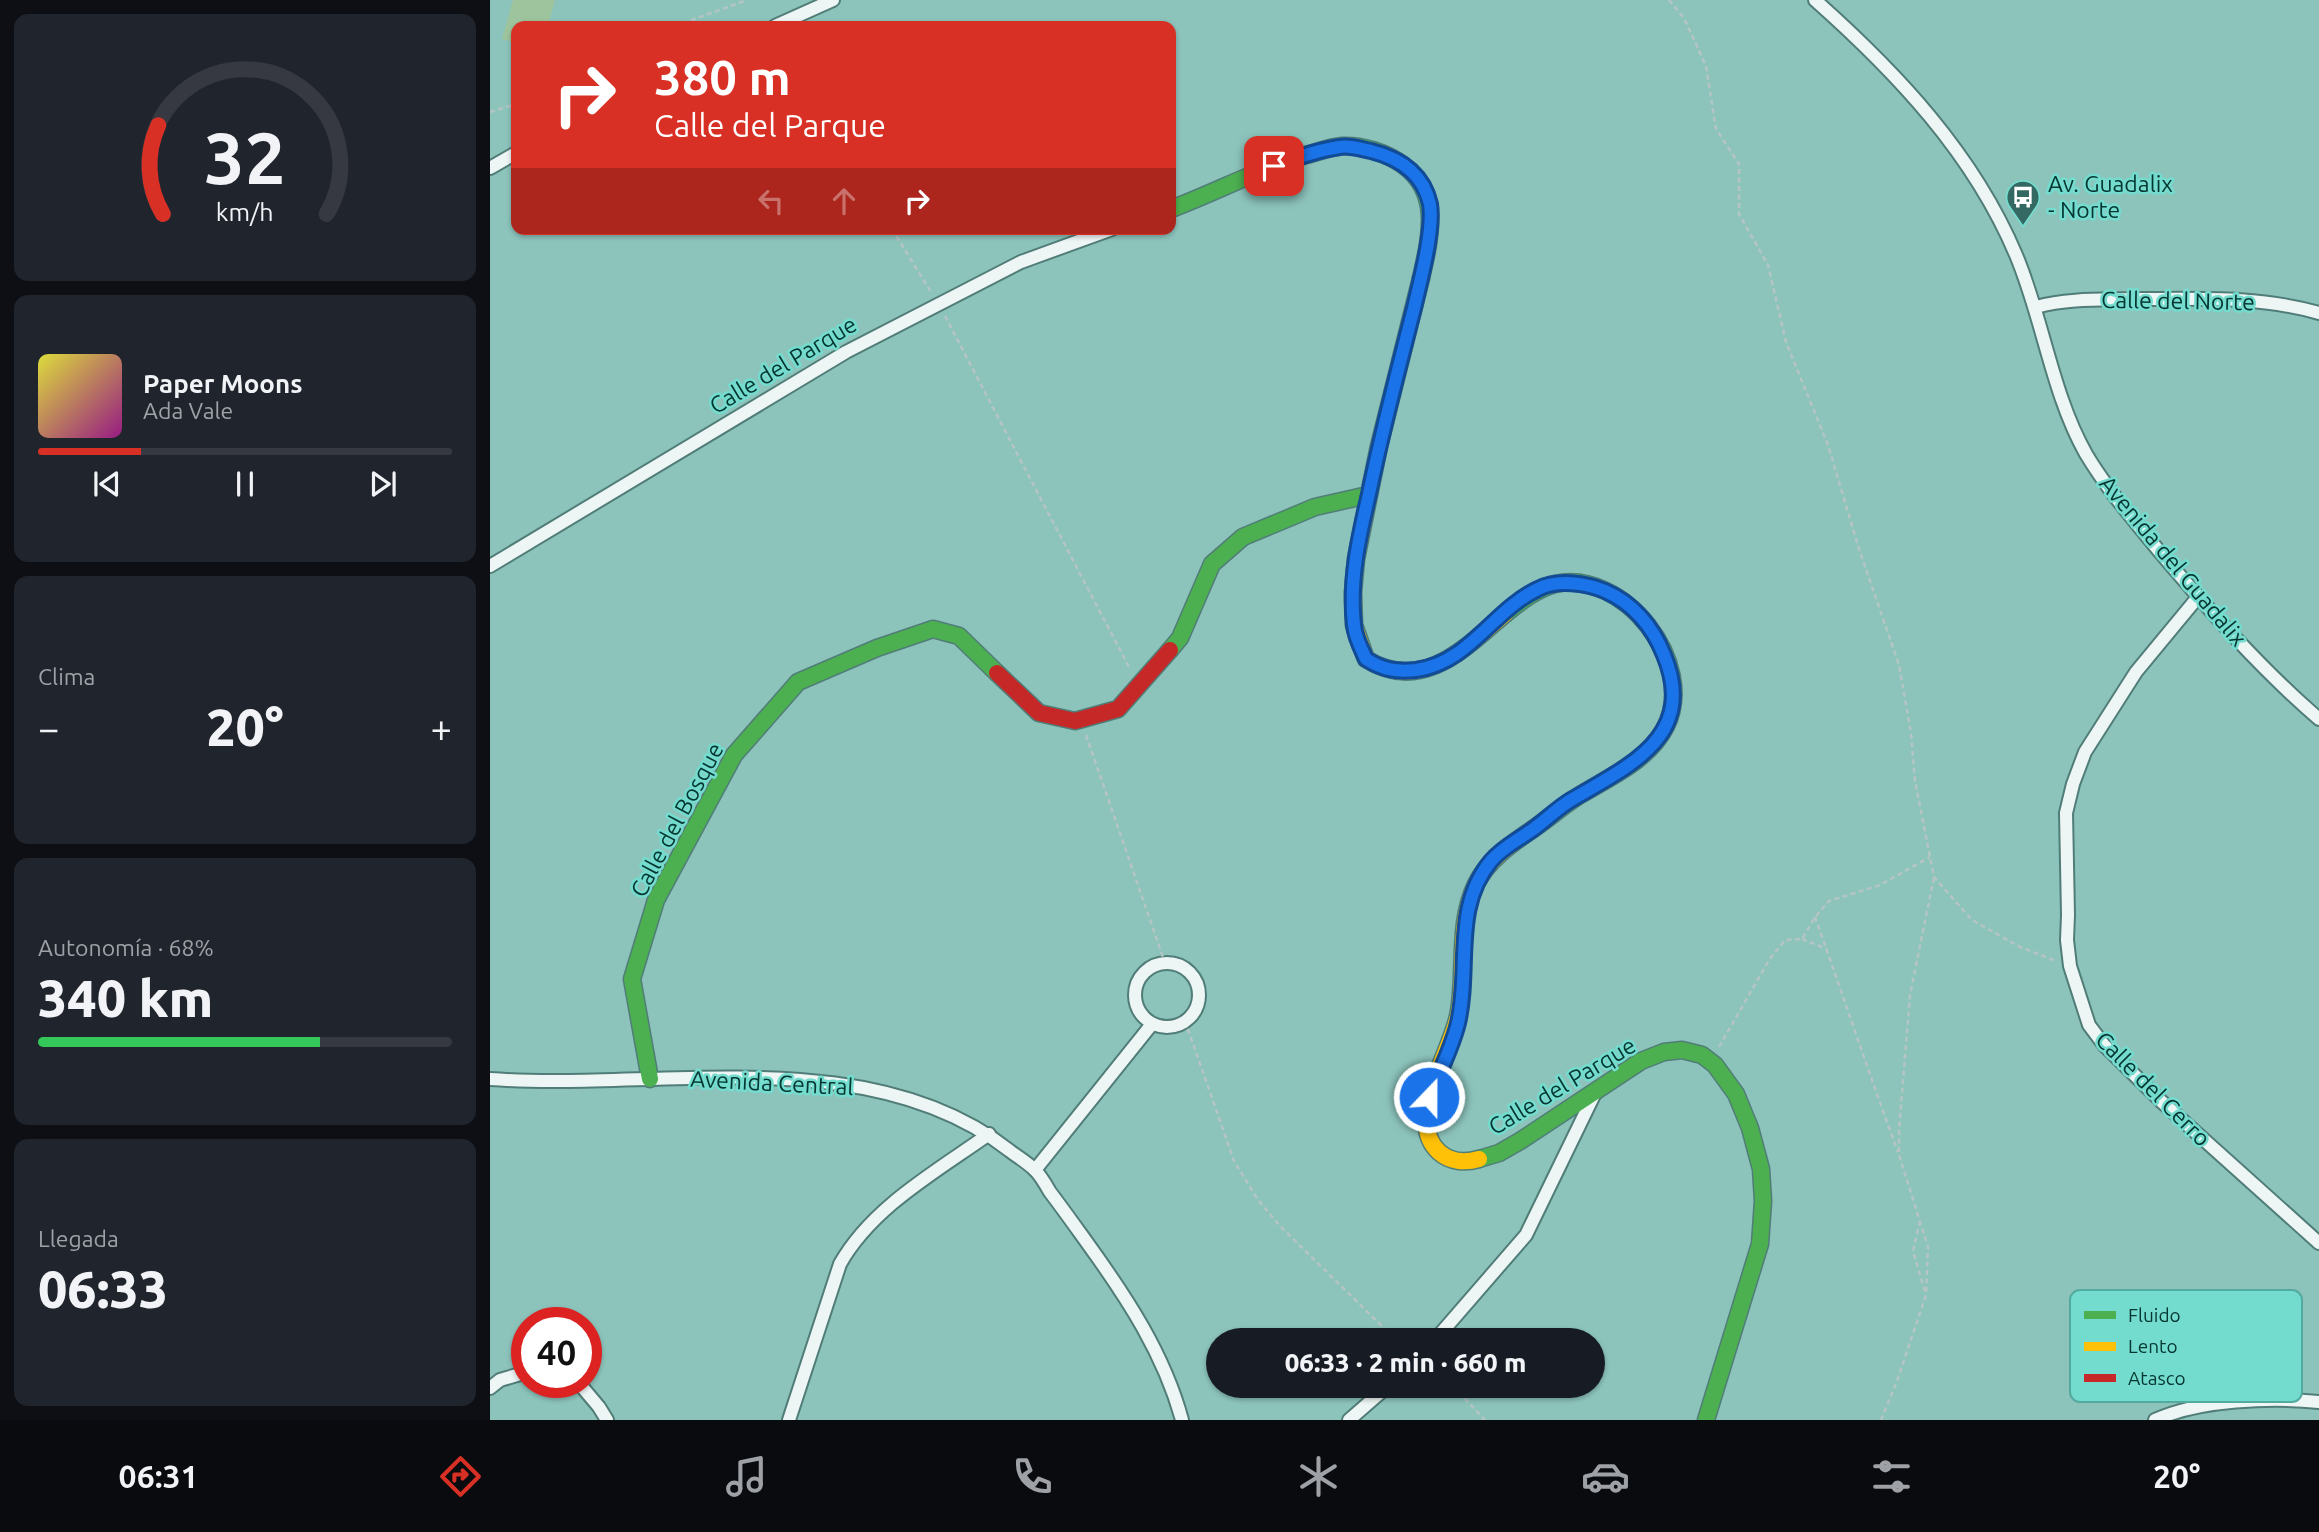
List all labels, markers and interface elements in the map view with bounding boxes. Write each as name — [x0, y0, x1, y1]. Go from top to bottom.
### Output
icon: right — [539, 49, 630, 140]
text: 380 m — [654, 49, 791, 104]
text: Calle del Parque — [654, 107, 886, 143]
text: 32 — [204, 116, 286, 198]
pin — [1244, 136, 1304, 196]
icon: arrive — [1255, 147, 1293, 185]
place label: Av. Guadalix - Norte — [2048, 171, 2173, 222]
bus stop icon: Av. Guadalix - Norte — [2004, 178, 2042, 227]
icon: left — [752, 182, 790, 220]
icon: ahead — [825, 182, 863, 220]
icon: right — [898, 182, 936, 220]
text: km/h — [216, 197, 274, 225]
street label: Calle del Norte — [2101, 287, 2255, 314]
street label: Calle del Parque — [705, 311, 861, 418]
text: Paper Moons — [143, 369, 302, 398]
text: Ada Vale — [143, 398, 233, 423]
icon: previous — [88, 465, 126, 503]
icon: pause — [226, 465, 264, 503]
icon: next — [364, 465, 402, 503]
street label: Avenida del Guadalix — [2095, 471, 2252, 651]
text: Clima — [38, 664, 95, 689]
text: 20° — [206, 698, 284, 756]
text: − — [38, 707, 59, 749]
text: + — [431, 707, 452, 749]
street label: Calle del Bosque — [625, 739, 728, 901]
text: Autonomía · 68% — [38, 935, 214, 960]
text: 340 km — [38, 969, 213, 1027]
street label: Calle del Cerro — [2091, 1026, 2216, 1151]
street label: Calle del Parque — [1484, 1032, 1640, 1139]
position arrow — [1392, 1060, 1466, 1134]
street label: Avenida Central — [690, 1066, 854, 1099]
text: Llegada — [38, 1226, 119, 1251]
text: 06:33 — [38, 1260, 168, 1318]
legend — [2070, 1290, 2302, 1402]
text: Fluido — [2128, 1304, 2181, 1326]
speed limit sign: 40 — [511, 1307, 602, 1398]
text: Lento — [2128, 1335, 2178, 1357]
text: 06:33 · 2 min · 660 m — [1285, 1348, 1526, 1377]
text: Atasco — [2128, 1367, 2186, 1389]
icon: directions — [436, 1452, 485, 1501]
icon: music — [722, 1452, 771, 1501]
icon: phone — [1008, 1452, 1057, 1501]
icon: climate — [1294, 1452, 1343, 1501]
icon: car — [1581, 1452, 1630, 1501]
icon: filters — [1867, 1452, 1916, 1501]
text: 06:31 — [119, 1458, 199, 1494]
text: 20° — [2153, 1458, 2200, 1494]

